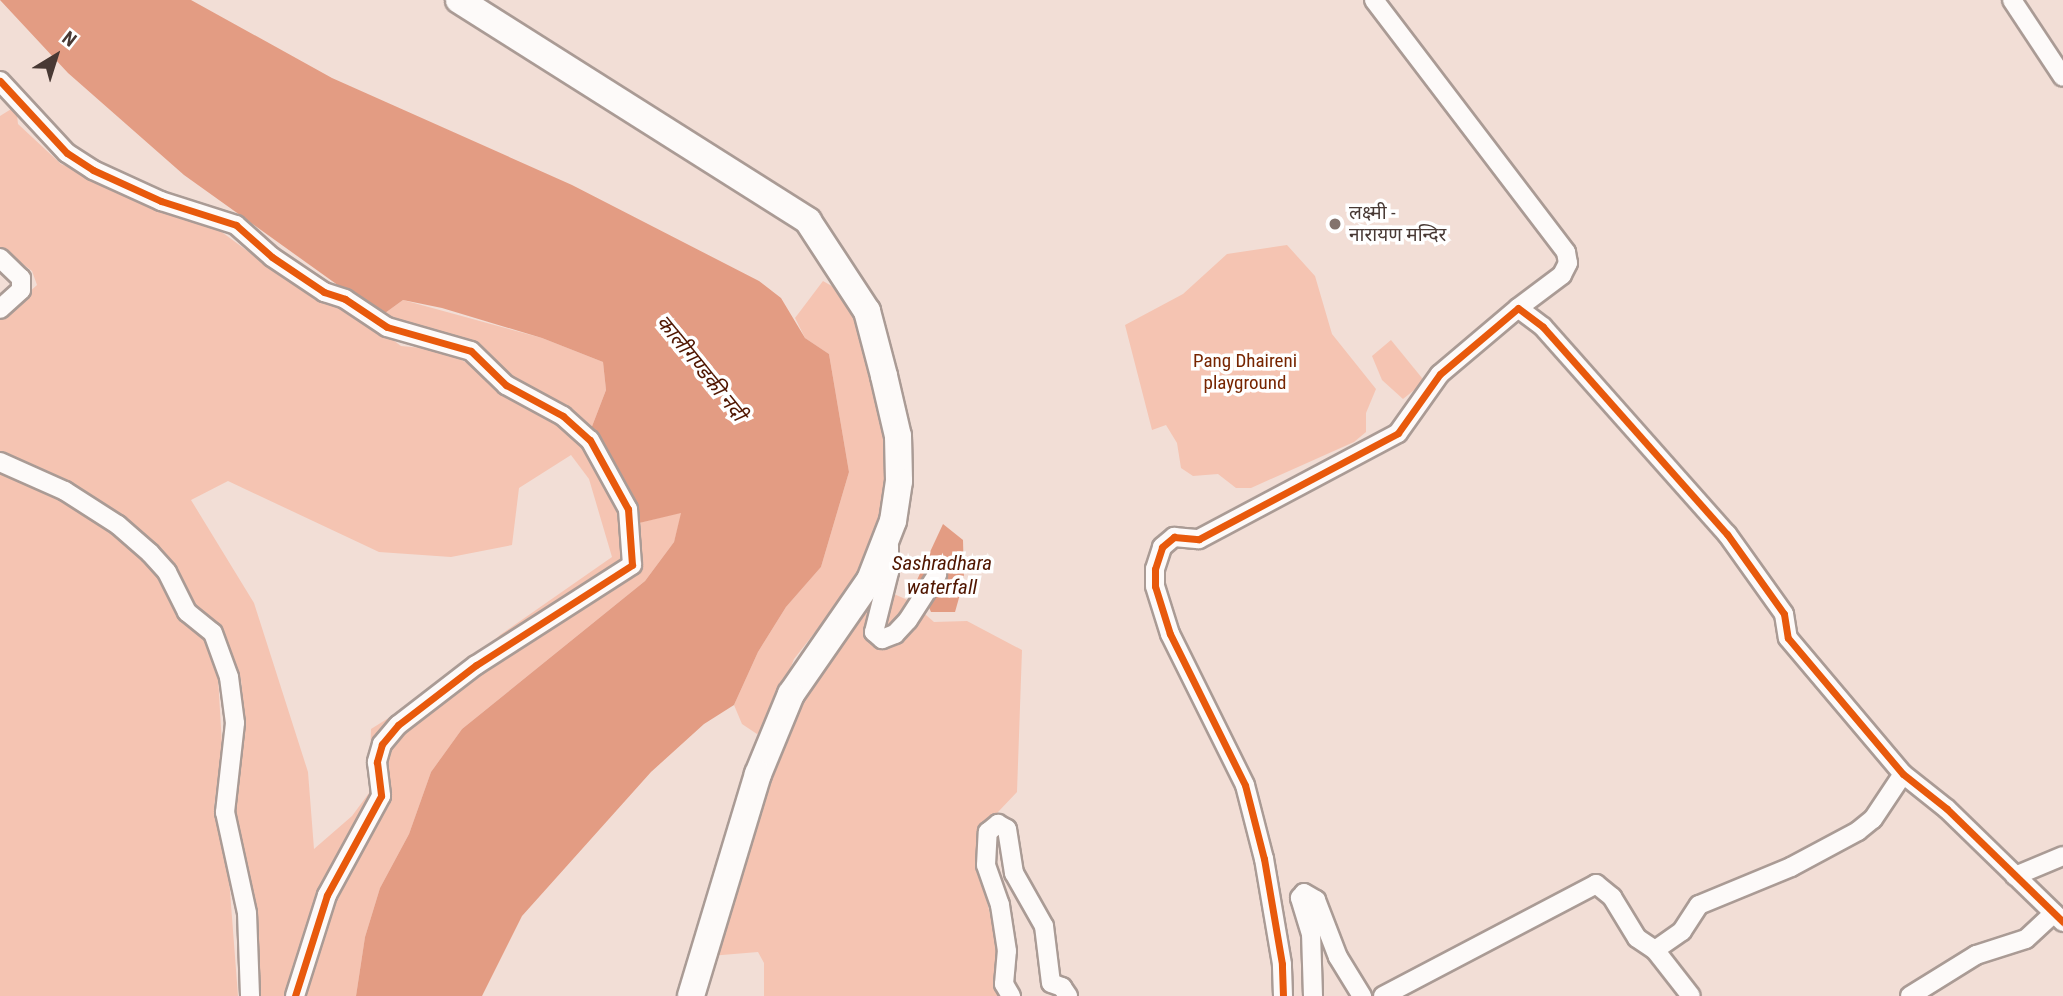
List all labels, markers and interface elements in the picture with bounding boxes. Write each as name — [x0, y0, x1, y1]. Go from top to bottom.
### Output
north arrow — [21, 21, 91, 91]
text: N — [58, 26, 81, 52]
place label: लक्ष्मी - नारायण मन्दिर — [1349, 202, 1446, 246]
marker: लक्ष्मी - नारायण मन्दिर — [1327, 216, 1343, 232]
water label: कालीगण्डकी नदी — [651, 310, 751, 426]
park label: Pang Dhaireni playground — [1193, 350, 1297, 394]
water label: Sashradhara waterfall — [892, 550, 992, 600]

